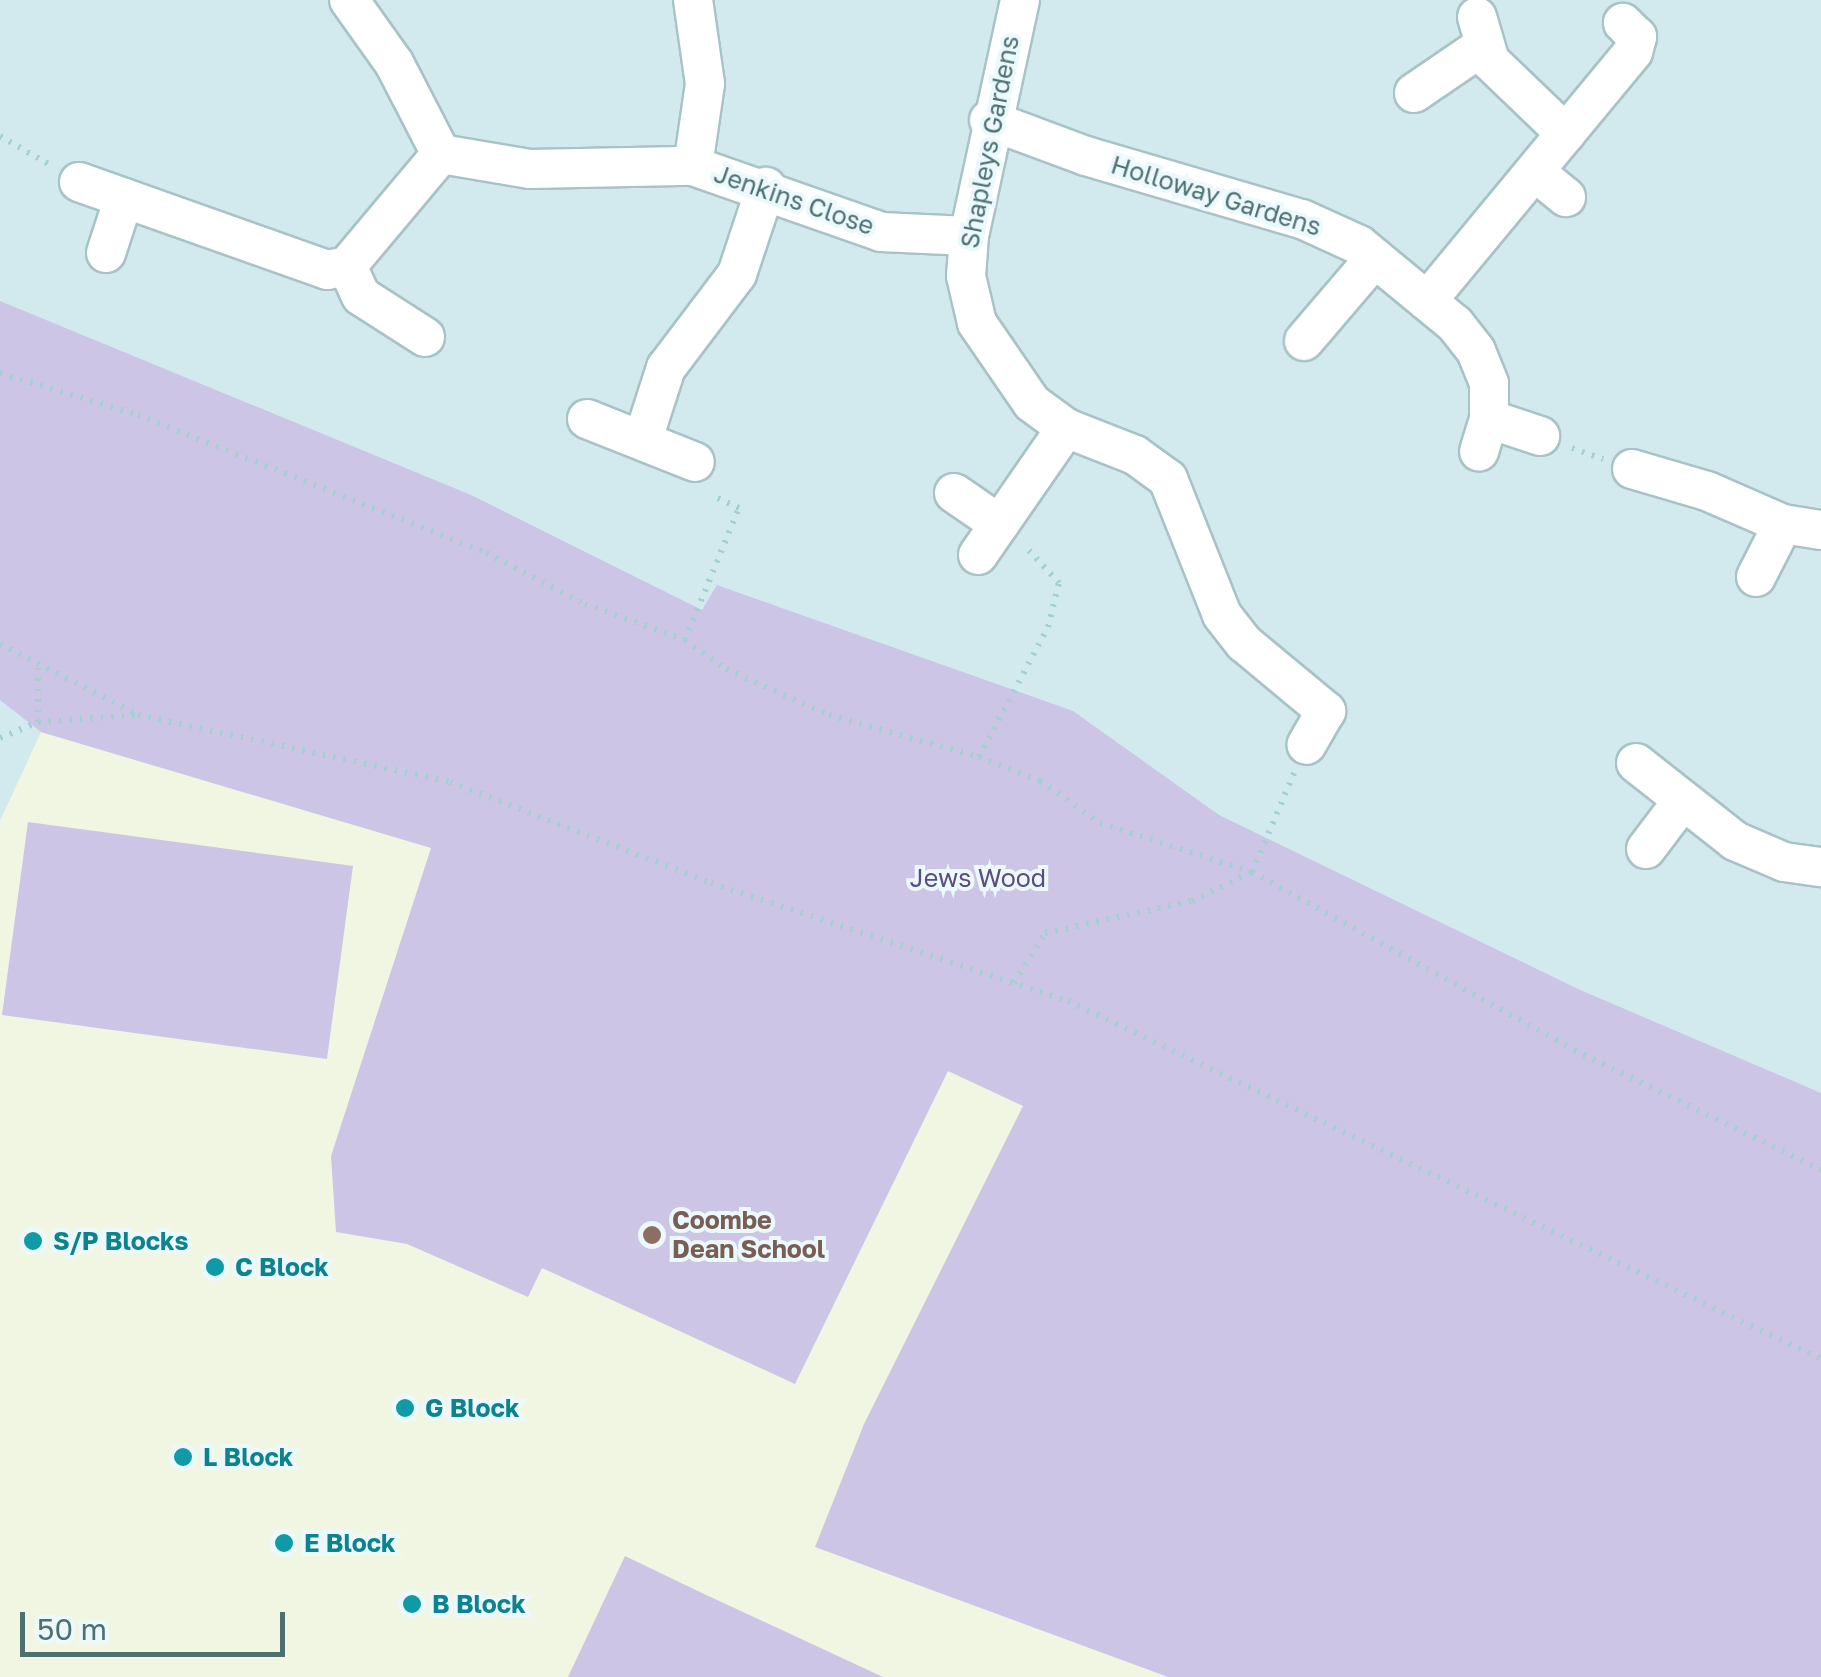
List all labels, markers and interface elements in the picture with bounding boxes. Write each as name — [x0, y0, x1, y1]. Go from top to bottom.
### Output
street label: Shapleys Gardens — [955, 33, 1025, 251]
street label: Holloway Gardens — [1107, 150, 1325, 242]
street label: Jenkins Close — [710, 159, 878, 241]
park label: Jews Wood — [910, 863, 1046, 893]
place label: Coombe Dean School — [672, 1206, 825, 1265]
marker: Coombe Dean School — [641, 1224, 663, 1246]
place label: S/P Blocks — [53, 1226, 188, 1256]
marker: S/P Blocks — [22, 1230, 44, 1252]
place label: C Block — [235, 1252, 329, 1282]
marker: C Block — [204, 1256, 226, 1278]
place label: G Block — [425, 1393, 519, 1423]
marker: G Block — [394, 1397, 416, 1419]
place label: L Block — [203, 1442, 293, 1472]
marker: L Block — [172, 1446, 194, 1468]
place label: E Block — [304, 1528, 396, 1558]
marker: E Block — [273, 1532, 295, 1554]
place label: B Block — [432, 1589, 526, 1619]
scale bar — [25, 1592, 290, 1654]
marker: B Block — [401, 1593, 423, 1615]
text: 50 m — [37, 1611, 107, 1647]

